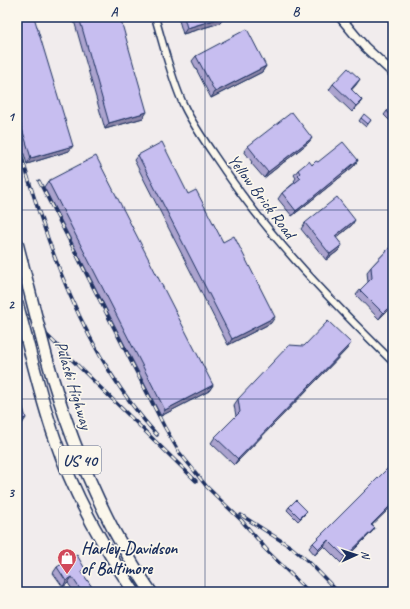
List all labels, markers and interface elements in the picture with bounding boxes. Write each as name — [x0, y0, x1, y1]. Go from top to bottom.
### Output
text: A — [111, 4, 119, 20]
text: B — [293, 4, 301, 20]
text: 1 — [8, 109, 16, 125]
street label: Yellow Brick Road — [223, 150, 302, 245]
text: 2 — [8, 297, 15, 313]
street label: Pulaski Highway — [50, 339, 97, 433]
road number: US 40 — [59, 446, 101, 474]
text: 3 — [8, 485, 15, 501]
north arrow — [336, 535, 376, 575]
place label: Harley-Davidson of Baltimore — [81, 538, 179, 579]
shop icon: Harley-Davidson of Baltimore — [56, 547, 78, 575]
text: N — [359, 551, 373, 560]

